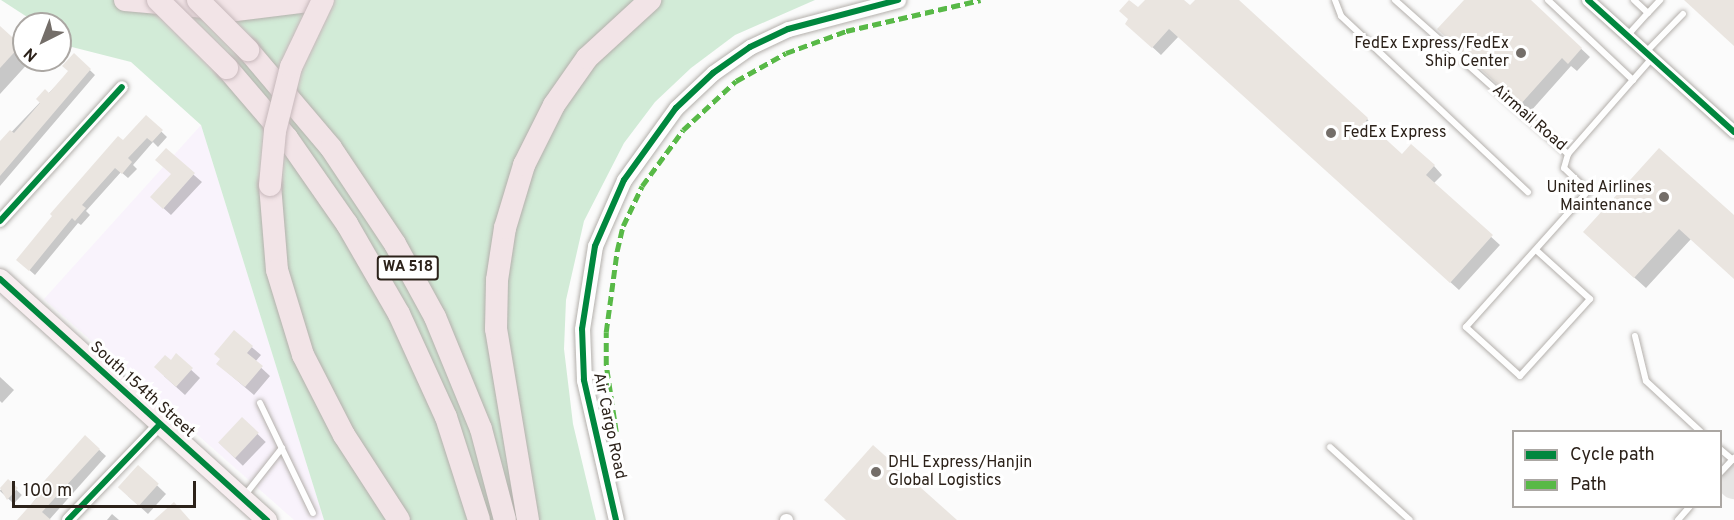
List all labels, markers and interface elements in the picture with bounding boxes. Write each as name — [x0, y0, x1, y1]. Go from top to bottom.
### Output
north arrow — [12, 12, 72, 72]
place label: FedEx Express/FedEx Ship Center — [1354, 34, 1509, 72]
text: N — [20, 43, 42, 65]
marker: FedEx Express/FedEx Ship Center — [1514, 46, 1528, 60]
street label: Airmail Road — [1488, 81, 1570, 155]
place label: FedEx Express — [1343, 123, 1446, 143]
marker: FedEx Express — [1324, 126, 1338, 140]
place label: United Airlines Maintenance — [1546, 178, 1652, 216]
marker: United Airlines Maintenance — [1657, 190, 1671, 204]
road number: WA 518 — [375, 256, 441, 280]
street label: South 154th Street — [86, 338, 198, 442]
street label: Air Cargo Road — [588, 371, 630, 481]
legend — [1512, 430, 1722, 508]
text: Cycle path — [1570, 444, 1655, 467]
place label: DHL Express/Hanjin Global Logistics — [888, 453, 1033, 491]
marker: DHL Express/Hanjin Global Logistics — [869, 465, 883, 479]
scale bar — [15, 469, 200, 507]
text: Path — [1570, 474, 1607, 497]
text: 100 m — [23, 480, 72, 503]

